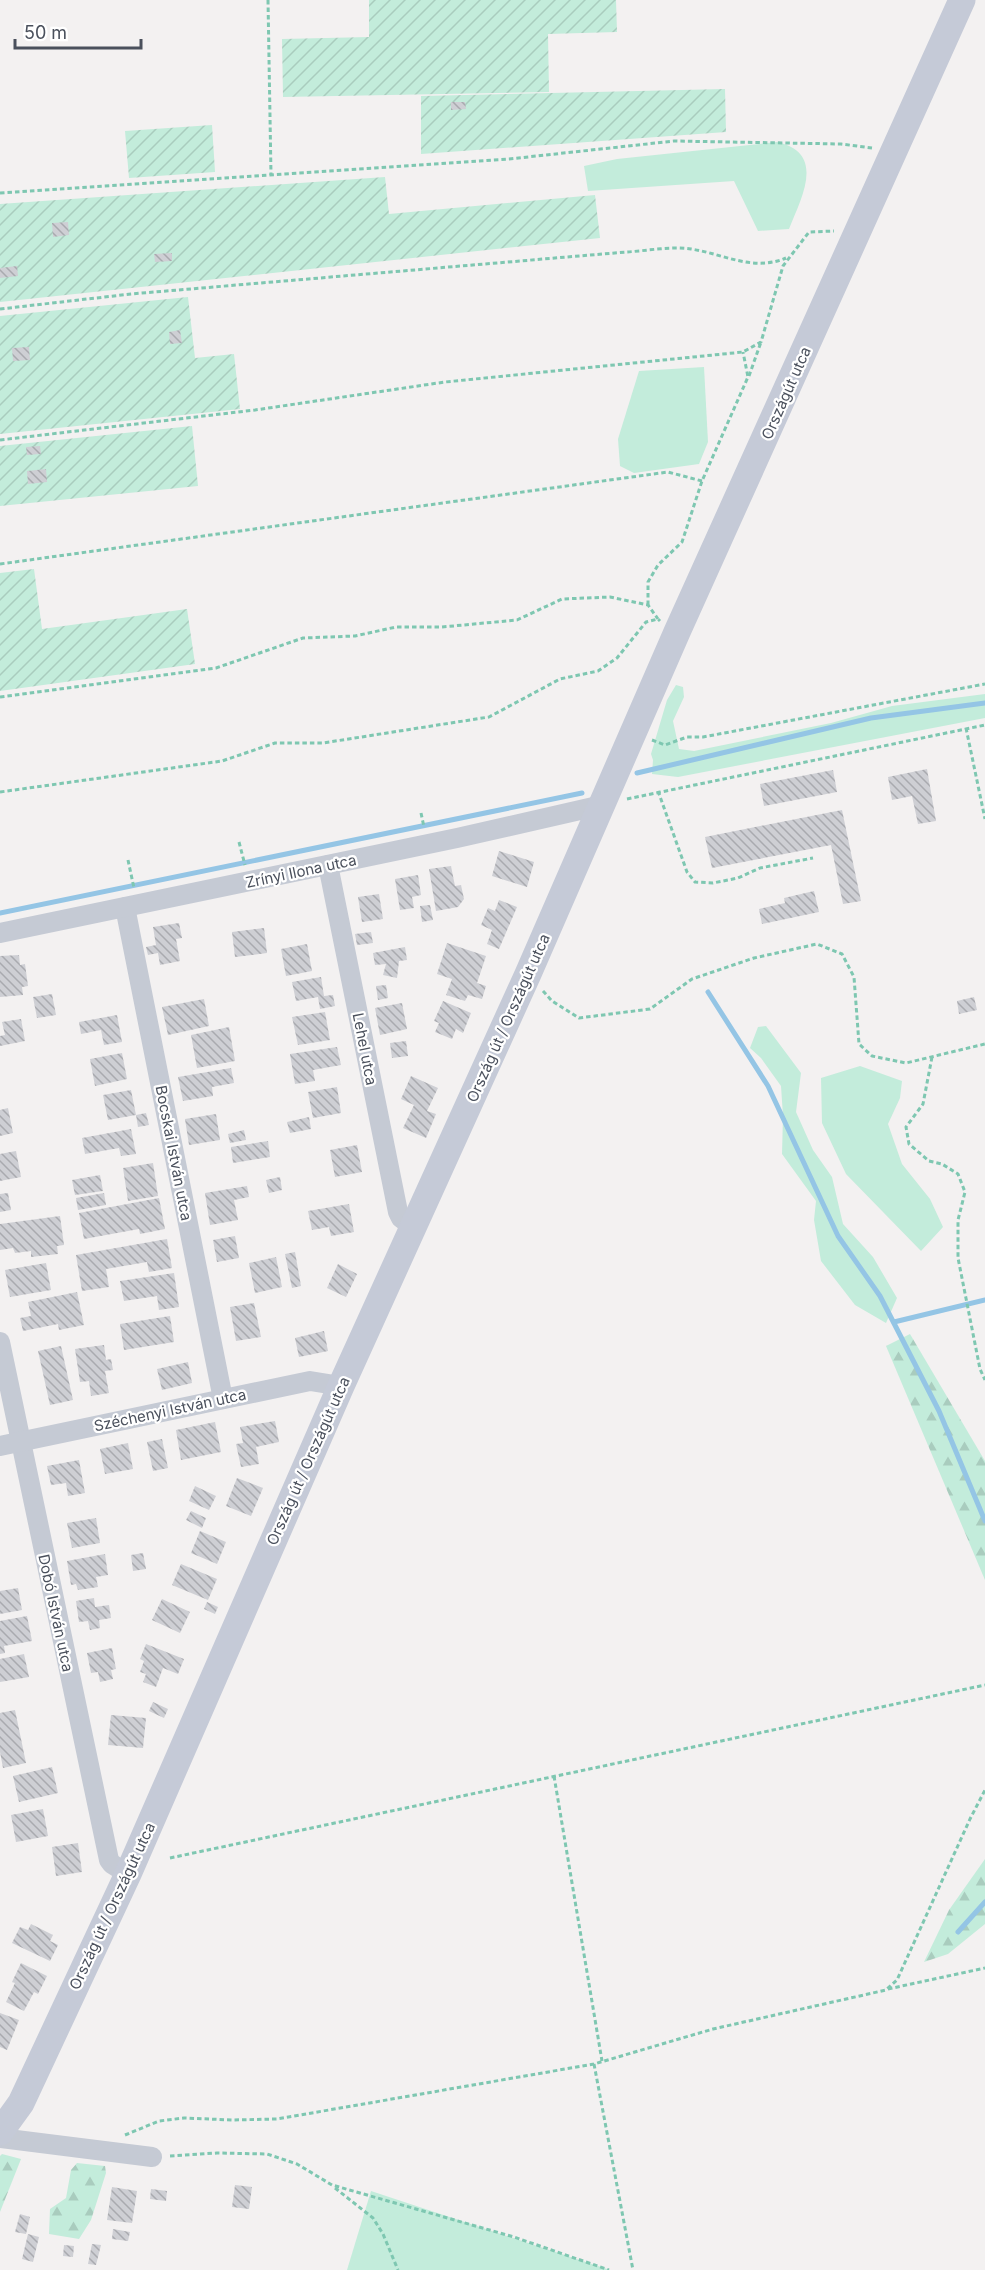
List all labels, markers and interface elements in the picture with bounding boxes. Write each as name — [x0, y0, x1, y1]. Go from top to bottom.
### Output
scale bar — [15, 12, 141, 50]
text: 50 m — [24, 22, 67, 43]
street label: Országút utca — [757, 344, 815, 442]
street label: Zrínyi Ilona utca — [244, 850, 358, 892]
street label: Ország út / Országút utca — [462, 931, 554, 1105]
street label: Lehel utca — [349, 1011, 381, 1087]
street label: Bocskai István utca — [152, 1084, 196, 1222]
street label: Ország út / Országút utca — [262, 1374, 354, 1548]
street label: Széchenyi István utca — [92, 1385, 248, 1435]
street label: Dobó István utca — [34, 1552, 78, 1674]
street label: Ország út / Országút utca — [65, 1819, 159, 1993]

